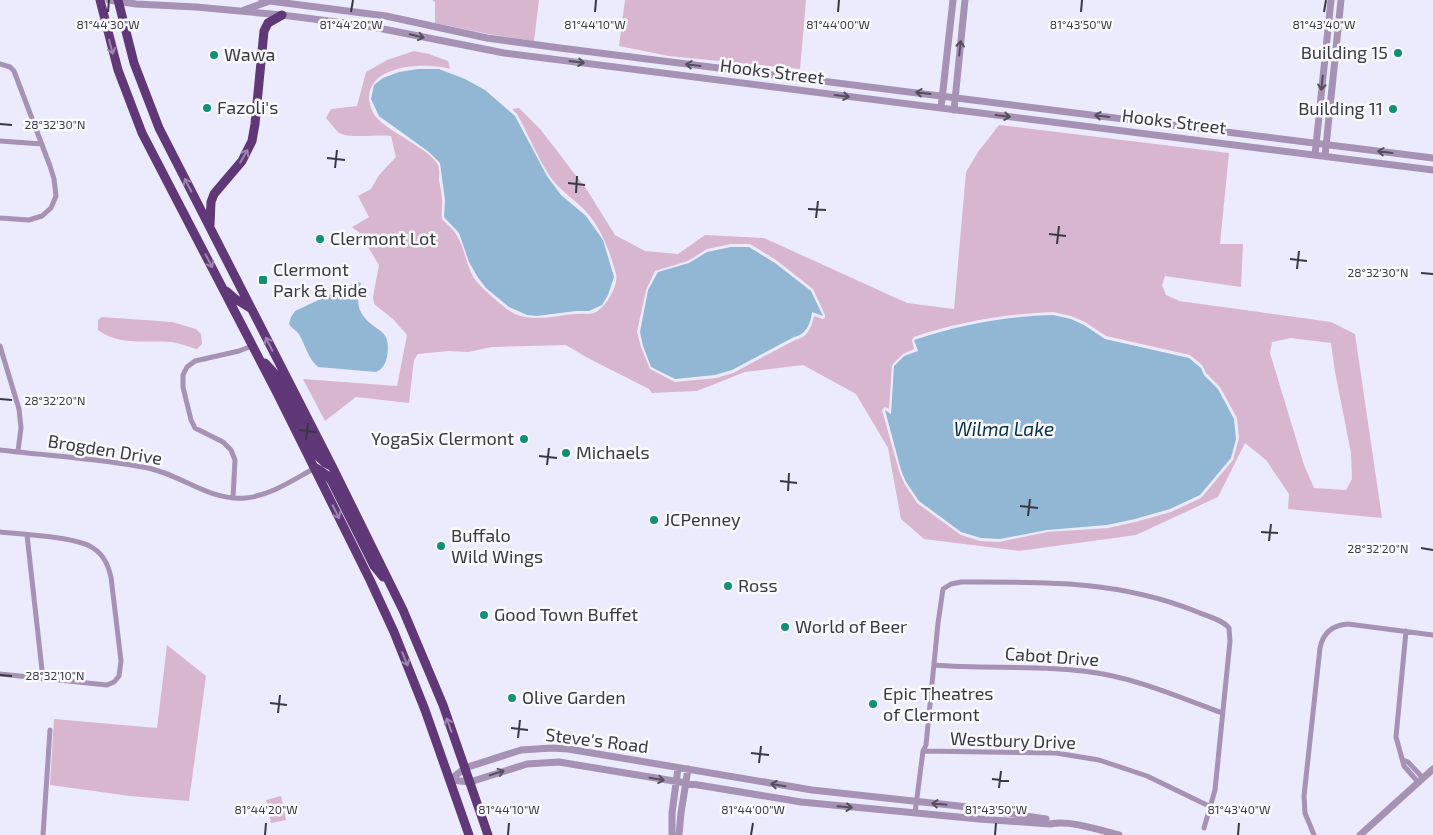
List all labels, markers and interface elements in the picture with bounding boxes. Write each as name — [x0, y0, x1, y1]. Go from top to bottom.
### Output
text: 81°44'30"W — [76, 17, 140, 31]
text: 81°44'20"W — [319, 17, 383, 31]
text: 81°44'10"W — [564, 17, 626, 31]
text: 81°44'00"W — [806, 17, 870, 31]
text: 81°43'50"W — [1050, 17, 1112, 31]
text: 81°43'40"W — [1293, 17, 1355, 31]
one-way arrow — [408, 31, 424, 41]
one-way arrow — [107, 39, 117, 55]
one-way arrow — [955, 41, 965, 57]
place label: Building 15 — [1301, 41, 1388, 63]
place label: Wawa — [224, 43, 275, 65]
marker: Building 15 — [1392, 47, 1404, 59]
marker: Wawa — [208, 49, 220, 61]
street label: Hooks Street — [719, 54, 826, 88]
one-way arrow — [568, 57, 584, 67]
one-way arrow — [685, 59, 701, 69]
one-way arrow — [1318, 75, 1327, 91]
one-way arrow — [916, 88, 932, 98]
one-way arrow — [834, 91, 850, 101]
place label: Fazoli's — [217, 96, 278, 118]
place label: Building 11 — [1298, 97, 1383, 119]
marker: Fazoli's — [201, 102, 213, 114]
marker: Building 11 — [1387, 103, 1399, 115]
street label: Hooks Street — [1121, 104, 1228, 138]
one-way arrow — [995, 111, 1011, 121]
one-way arrow — [1094, 111, 1110, 121]
text: 28°32'30"N — [25, 117, 85, 131]
one-way arrow — [1377, 147, 1393, 157]
one-way arrow — [240, 149, 250, 163]
one-way arrow — [183, 177, 193, 192]
place label: Clermont Lot — [330, 227, 436, 249]
marker: Clermont Lot — [314, 233, 326, 245]
one-way arrow — [205, 253, 214, 268]
place label: Clermont Park & Ride — [273, 258, 367, 301]
text: 28°32'30"N — [1348, 265, 1408, 279]
marker: Clermont Park & Ride — [257, 274, 269, 286]
one-way arrow — [264, 337, 274, 352]
text: 28°32'20"N — [25, 393, 86, 407]
water label: Wilma Lake — [954, 417, 1054, 440]
place label: YogaSix Clermont — [371, 427, 514, 449]
street label: Brogden Drive — [46, 429, 164, 469]
marker: YogaSix Clermont — [518, 433, 530, 445]
place label: Michaels — [576, 441, 650, 463]
marker: Michaels — [560, 447, 572, 459]
one-way arrow — [332, 504, 341, 519]
place label: JCPenney — [664, 508, 741, 530]
marker: JCPenney — [648, 514, 660, 526]
place label: Buffalo Wild Wings — [451, 524, 543, 567]
marker: Buffalo Wild Wings — [435, 540, 447, 552]
text: 28°32'20"N — [1348, 541, 1409, 555]
place label: Ross — [738, 574, 778, 596]
marker: Ross — [722, 580, 734, 592]
place label: Good Town Buffet — [494, 603, 638, 625]
marker: Good Town Buffet — [478, 609, 490, 621]
place label: World of Beer — [795, 615, 907, 637]
marker: World of Beer — [779, 621, 791, 633]
street label: Cabot Drive — [1004, 642, 1100, 670]
one-way arrow — [401, 651, 410, 666]
text: 28°32'10"N — [25, 668, 85, 682]
place label: Epic Theatres of Clermont — [883, 682, 994, 725]
place label: Olive Garden — [522, 686, 626, 708]
marker: Olive Garden — [506, 692, 518, 704]
marker: Epic Theatres of Clermont — [867, 698, 879, 710]
one-way arrow — [444, 717, 454, 733]
street label: Steve's Road — [544, 723, 650, 757]
street label: Westbury Drive — [950, 727, 1076, 753]
one-way arrow — [489, 768, 505, 777]
one-way arrow — [649, 774, 665, 784]
one-way arrow — [770, 780, 786, 790]
one-way arrow — [931, 799, 947, 809]
text: 81°44'20"W — [234, 802, 298, 816]
text: 81°44'10"W — [478, 802, 540, 816]
text: 81°44'00"W — [721, 802, 785, 816]
one-way arrow — [837, 802, 853, 811]
text: 81°43'50"W — [965, 802, 1027, 816]
text: 81°43'40"W — [1208, 802, 1270, 816]

